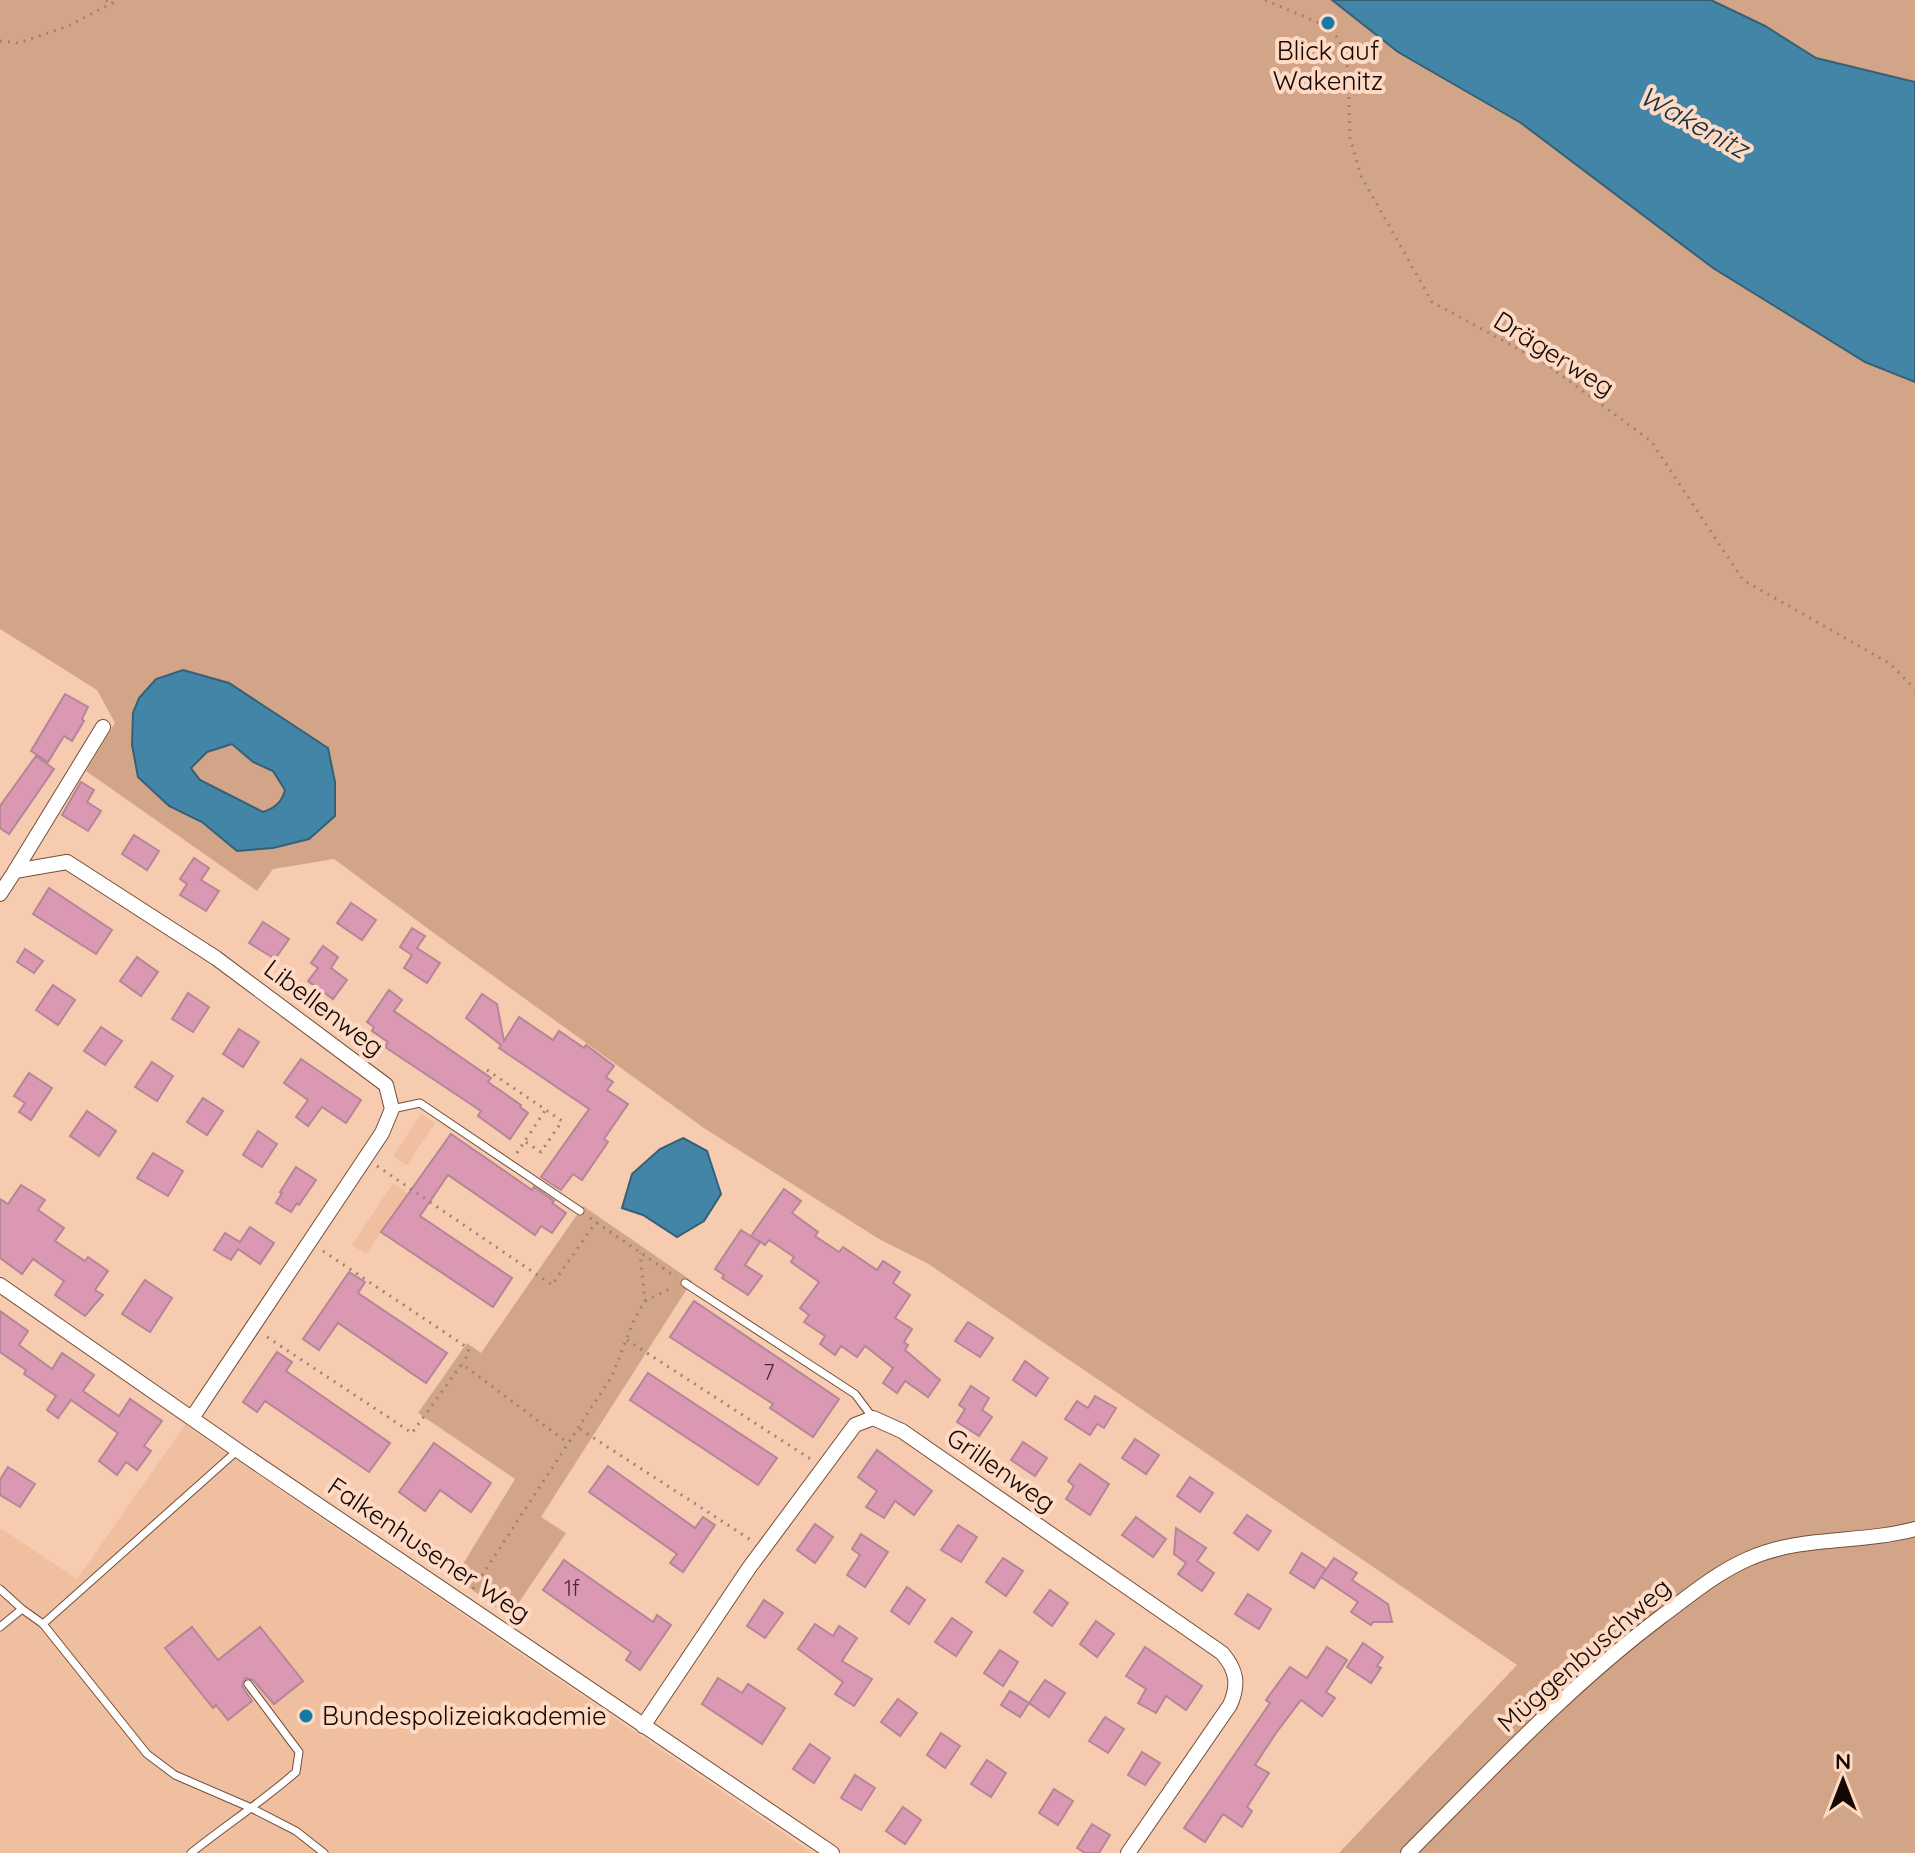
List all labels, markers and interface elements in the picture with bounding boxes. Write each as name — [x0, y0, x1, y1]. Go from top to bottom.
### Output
marker: Blick auf Wakenitz — [1319, 14, 1337, 32]
place label: Blick auf Wakenitz — [1273, 34, 1383, 97]
water label: Wakenitz — [1634, 77, 1757, 167]
street label: Drägerweg — [1488, 303, 1621, 404]
street label: Libellenweg — [258, 952, 391, 1063]
house number: 7 — [763, 1358, 775, 1386]
street label: Grillenweg — [940, 1420, 1062, 1519]
street label: Falkenhusener Weg — [321, 1469, 537, 1630]
street label: Müggenbuschweg — [1490, 1570, 1677, 1739]
house number: 1f — [564, 1574, 580, 1602]
place label: Bundespolizeiakademie — [322, 1699, 607, 1732]
marker: Bundespolizeiakademie — [297, 1707, 315, 1725]
north arrow — [1803, 1741, 1883, 1821]
text: N — [1835, 1747, 1851, 1775]

